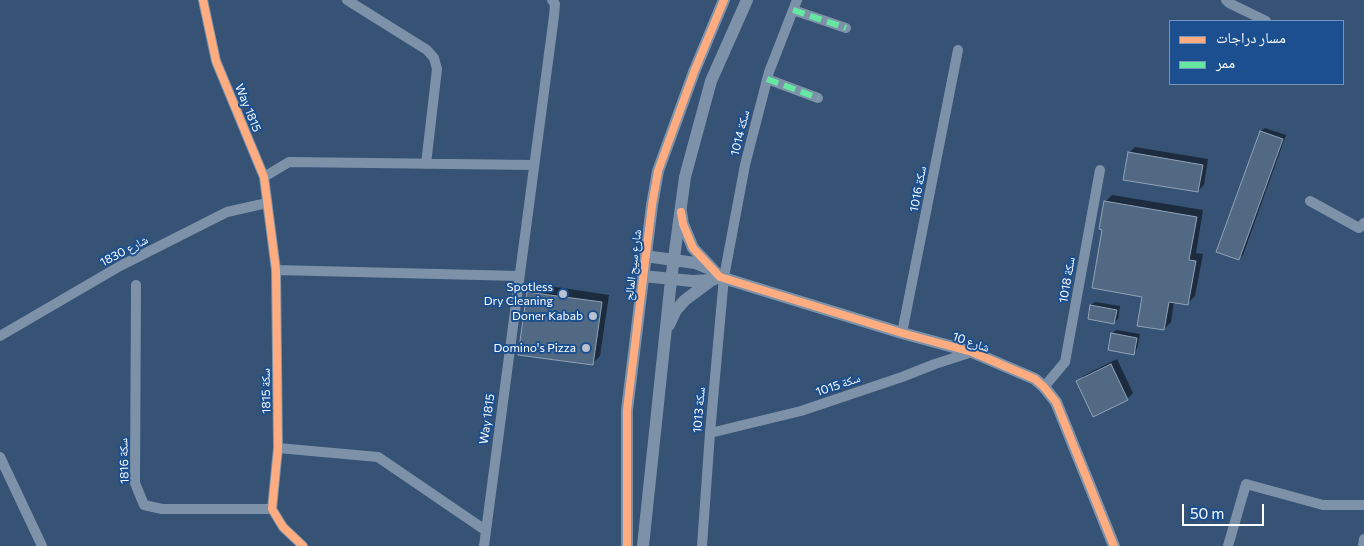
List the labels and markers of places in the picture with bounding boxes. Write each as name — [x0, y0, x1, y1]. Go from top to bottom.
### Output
place label: Spotless Dry Cleaning — [484, 280, 553, 308]
marker: Spotless Dry Cleaning — [557, 288, 569, 300]
place label: Doner Kabab — [512, 309, 583, 323]
marker: Doner Kabab — [587, 310, 599, 322]
place label: Domino's Pizza — [493, 341, 576, 355]
marker: Domino's Pizza — [580, 342, 592, 354]

